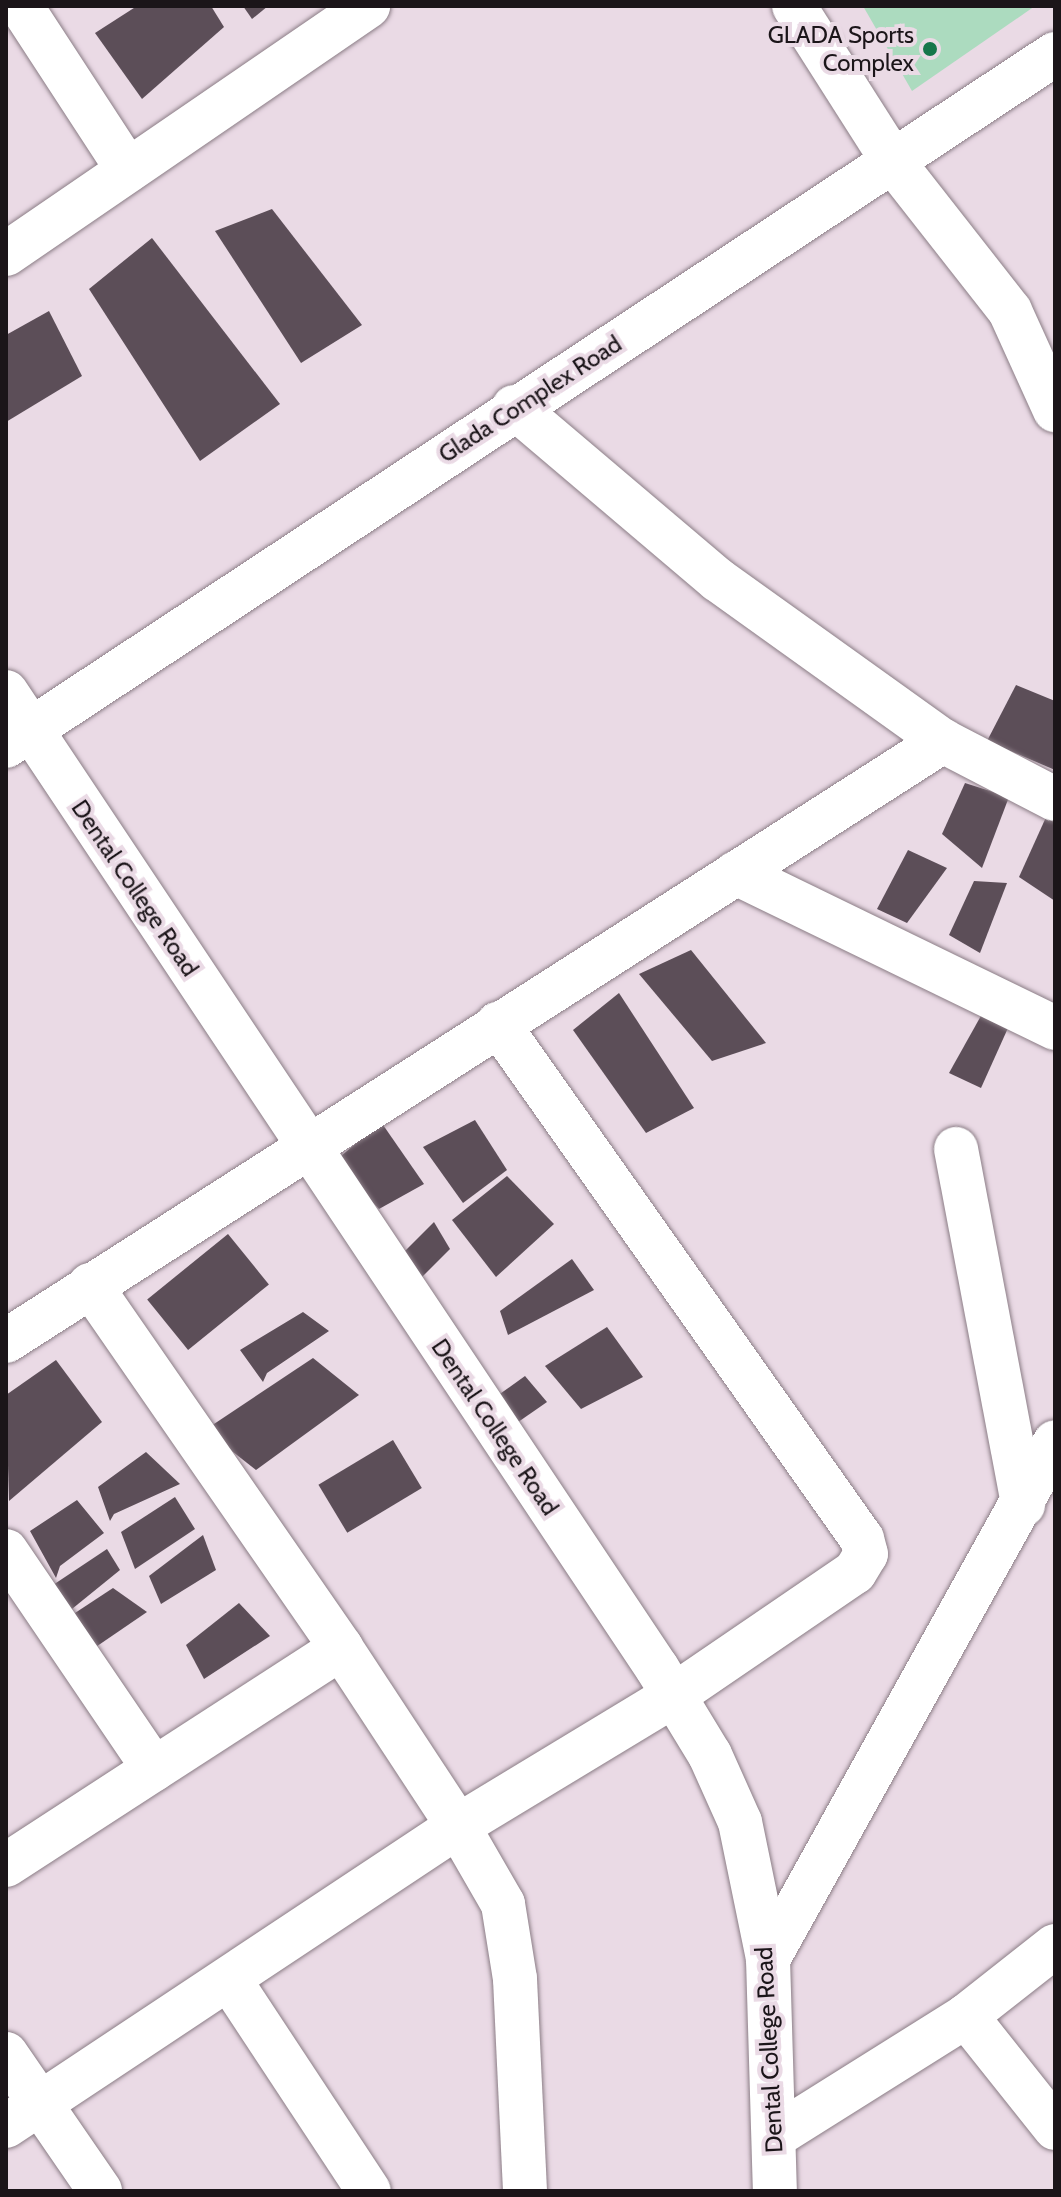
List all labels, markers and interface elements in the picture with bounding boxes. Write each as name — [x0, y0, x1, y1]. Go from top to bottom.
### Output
place label: GLADA Sports Complex — [768, 21, 914, 77]
marker: GLADA Sports Complex — [921, 40, 939, 58]
street label: Glada Complex Road — [433, 329, 627, 469]
street label: Dental College Road — [65, 794, 205, 982]
street label: Dental College Road — [425, 1333, 565, 1521]
street label: Dental College Road — [749, 1946, 789, 2154]

